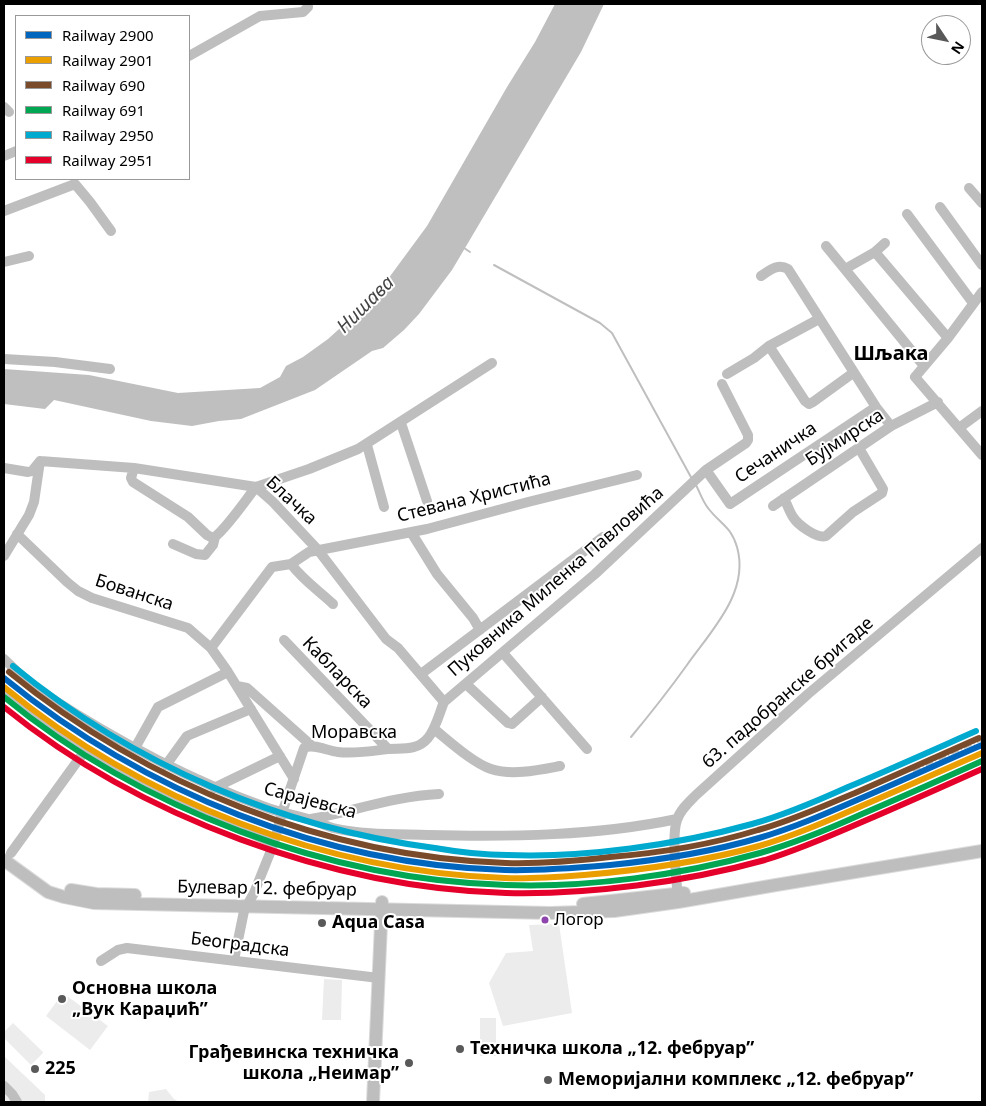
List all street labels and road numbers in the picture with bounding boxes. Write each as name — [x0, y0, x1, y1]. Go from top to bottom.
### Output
street label: Бујмирска — [802, 405, 888, 471]
street label: Сечаничка — [731, 418, 821, 488]
street label: Стевана Христића — [395, 468, 553, 528]
street label: Блачка — [261, 472, 321, 530]
street label: Пуковника Миленка Павловића — [444, 483, 668, 681]
street label: Бованска — [92, 570, 176, 616]
street label: 63. падобранске бригаде — [698, 613, 878, 773]
street label: Кабларска — [297, 633, 377, 713]
street label: Моравска — [311, 722, 397, 744]
street label: Сарајевска — [261, 778, 359, 824]
street label: Булевар 12. фебруар — [177, 877, 357, 901]
street label: Београдска — [189, 928, 291, 962]

